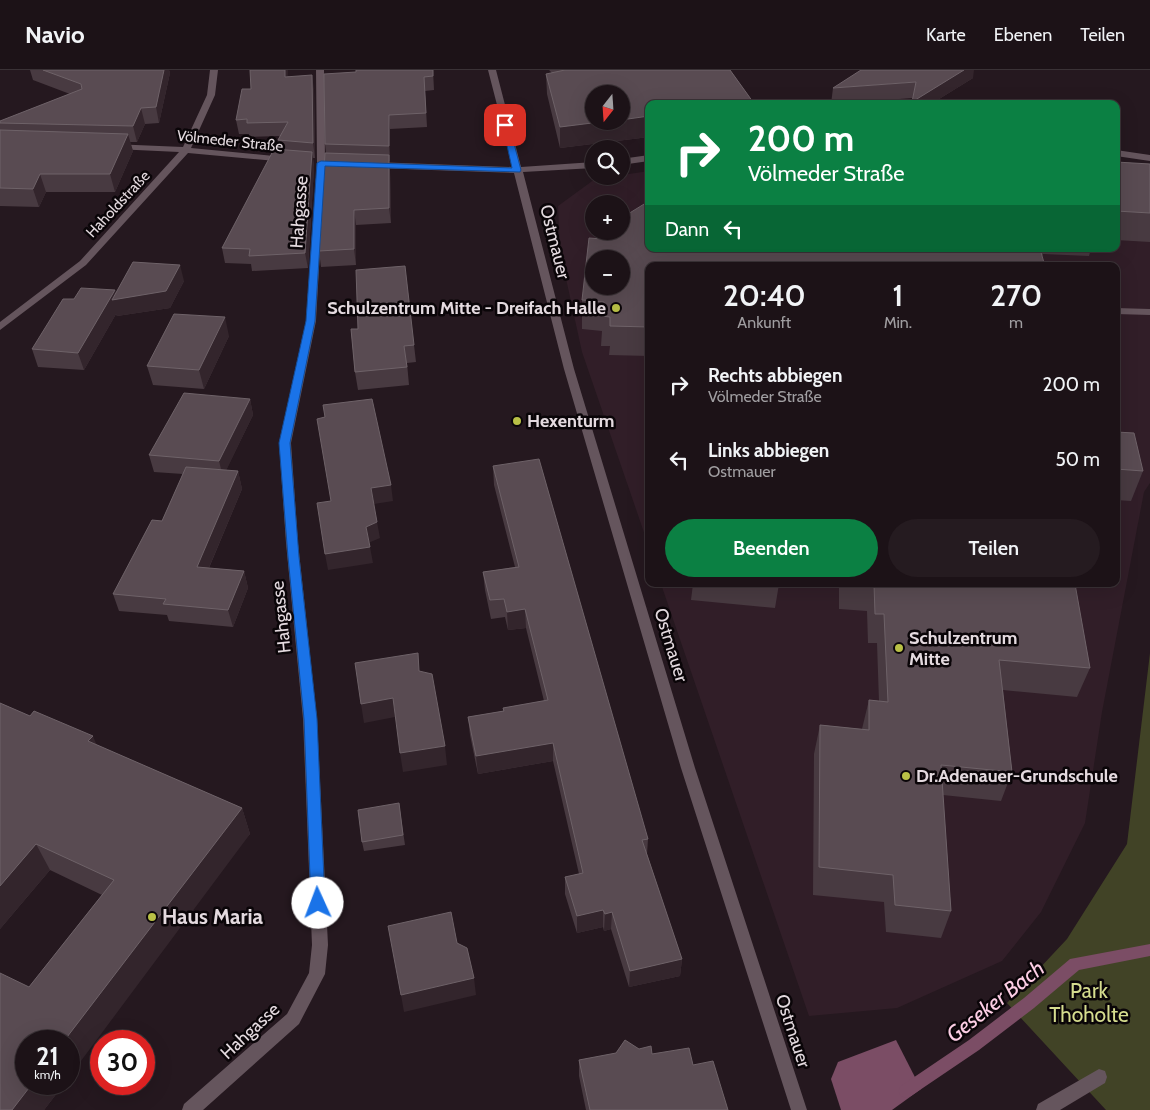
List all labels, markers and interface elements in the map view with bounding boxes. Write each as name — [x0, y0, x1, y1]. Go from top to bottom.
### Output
text: Navio — [25, 20, 85, 49]
text: Karte — [926, 24, 966, 46]
text: Ebenen — [994, 24, 1052, 46]
text: Teilen — [1080, 24, 1125, 46]
north arrow — [585, 85, 630, 130]
map controls — [585, 85, 630, 295]
pin — [484, 104, 526, 146]
icon: arrive — [491, 111, 519, 139]
text: 200 m — [748, 117, 854, 160]
icon: right — [665, 120, 730, 185]
street label: Völmeder Straße — [176, 126, 284, 156]
button: search — [585, 140, 630, 185]
text: Völmeder Straße — [748, 160, 904, 187]
street label: Haholdstraße — [82, 166, 154, 241]
street label: Hahgasse — [285, 175, 313, 249]
button: + — [585, 195, 630, 240]
street label: Ostmauer — [535, 202, 575, 282]
icon: left — [719, 215, 747, 243]
text: Dann — [665, 218, 709, 241]
button: − — [585, 250, 630, 295]
text: 20:40 — [723, 277, 806, 314]
text: 1 — [893, 277, 903, 314]
text: 270 — [990, 277, 1042, 314]
place label: Schulzentrum Mitte - Dreifach Halle — [327, 297, 606, 319]
marker: Schulzentrum Mitte - Dreifach Halle — [610, 302, 622, 314]
text: Ankunft — [737, 313, 791, 332]
text: Min. — [884, 313, 912, 332]
text: m — [1009, 313, 1023, 332]
text: Rechts abbiegen — [708, 364, 842, 387]
icon: right — [665, 371, 693, 399]
text: 200 m — [1043, 373, 1100, 396]
text: Völmeder Straße — [708, 387, 822, 406]
place label: Hexenturm — [527, 410, 614, 432]
marker: Hexenturm — [511, 415, 523, 427]
text: Links abbiegen — [708, 439, 829, 462]
icon: left — [665, 446, 693, 474]
text: 50 m — [1056, 448, 1100, 471]
text: Ostmauer — [708, 462, 776, 481]
button: Beenden — [665, 519, 878, 577]
button: Teilen — [888, 519, 1100, 577]
street label: Hahgasse — [266, 580, 296, 654]
street label: Ostmauer — [649, 605, 693, 685]
place label: Schulzentrum Mitte — [909, 627, 1017, 670]
marker: Schulzentrum Mitte — [893, 642, 905, 654]
place label: Dr.Adenauer-Grundschule — [916, 765, 1118, 787]
marker: Dr.Adenauer-Grundschule — [900, 770, 912, 782]
position arrow — [291, 876, 343, 928]
place label: Haus Maria — [162, 904, 263, 929]
marker: Haus Maria — [146, 911, 158, 923]
water label: Geseker Bach — [941, 955, 1050, 1048]
park label: Park Thoholte — [1049, 978, 1129, 1027]
street label: Ostmauer — [771, 991, 815, 1071]
street label: Hahgasse — [216, 998, 284, 1064]
speed limit sign: 30 — [90, 1030, 155, 1095]
text: 21 — [36, 1041, 59, 1071]
text: km/h — [34, 1067, 61, 1082]

